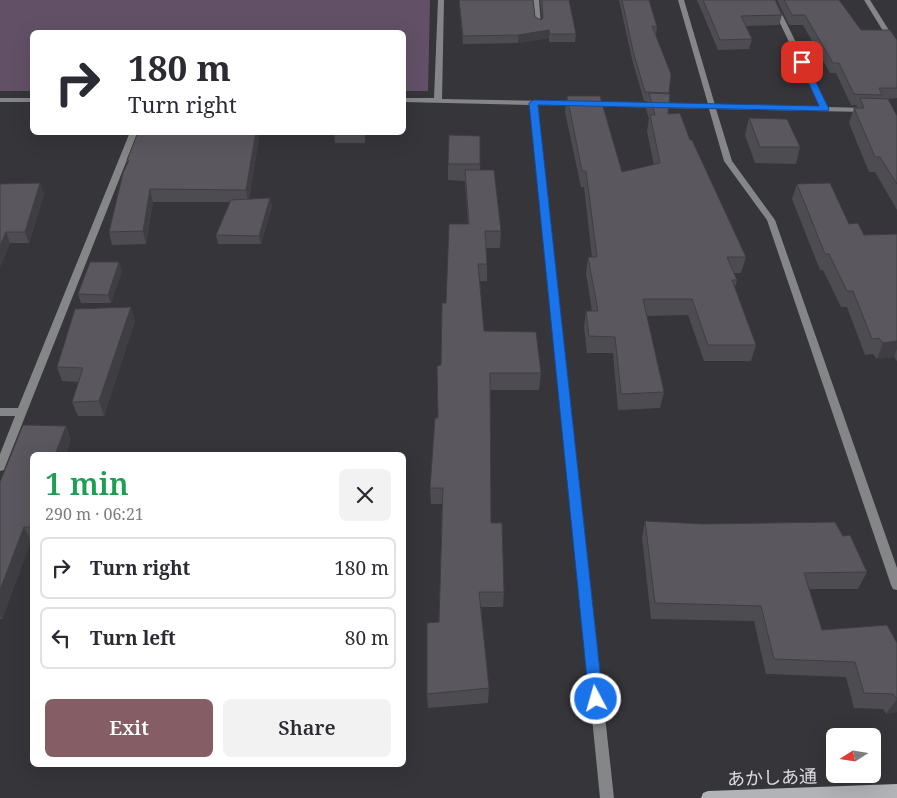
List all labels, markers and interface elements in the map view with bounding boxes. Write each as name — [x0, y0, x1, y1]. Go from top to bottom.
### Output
pin — [781, 41, 823, 83]
text: 180 m — [128, 44, 231, 91]
icon: arrive — [788, 48, 816, 76]
icon: right — [45, 50, 110, 115]
text: Turn right — [128, 89, 237, 119]
text: 1 min — [45, 463, 129, 504]
button: close — [339, 469, 391, 521]
text: 290 m · 06:21 — [45, 503, 144, 525]
icon: right — [47, 554, 75, 582]
text: Turn right — [90, 555, 190, 581]
text: 180 m — [334, 555, 389, 581]
icon: left — [47, 624, 75, 652]
text: Turn left — [90, 625, 176, 651]
text: 80 m — [345, 625, 389, 651]
position arrow — [569, 672, 621, 724]
button: Exit — [45, 699, 213, 757]
button: Share — [223, 699, 391, 757]
north arrow — [826, 728, 881, 782]
map controls — [826, 728, 881, 783]
street label: あかしあ通 — [727, 763, 817, 791]

